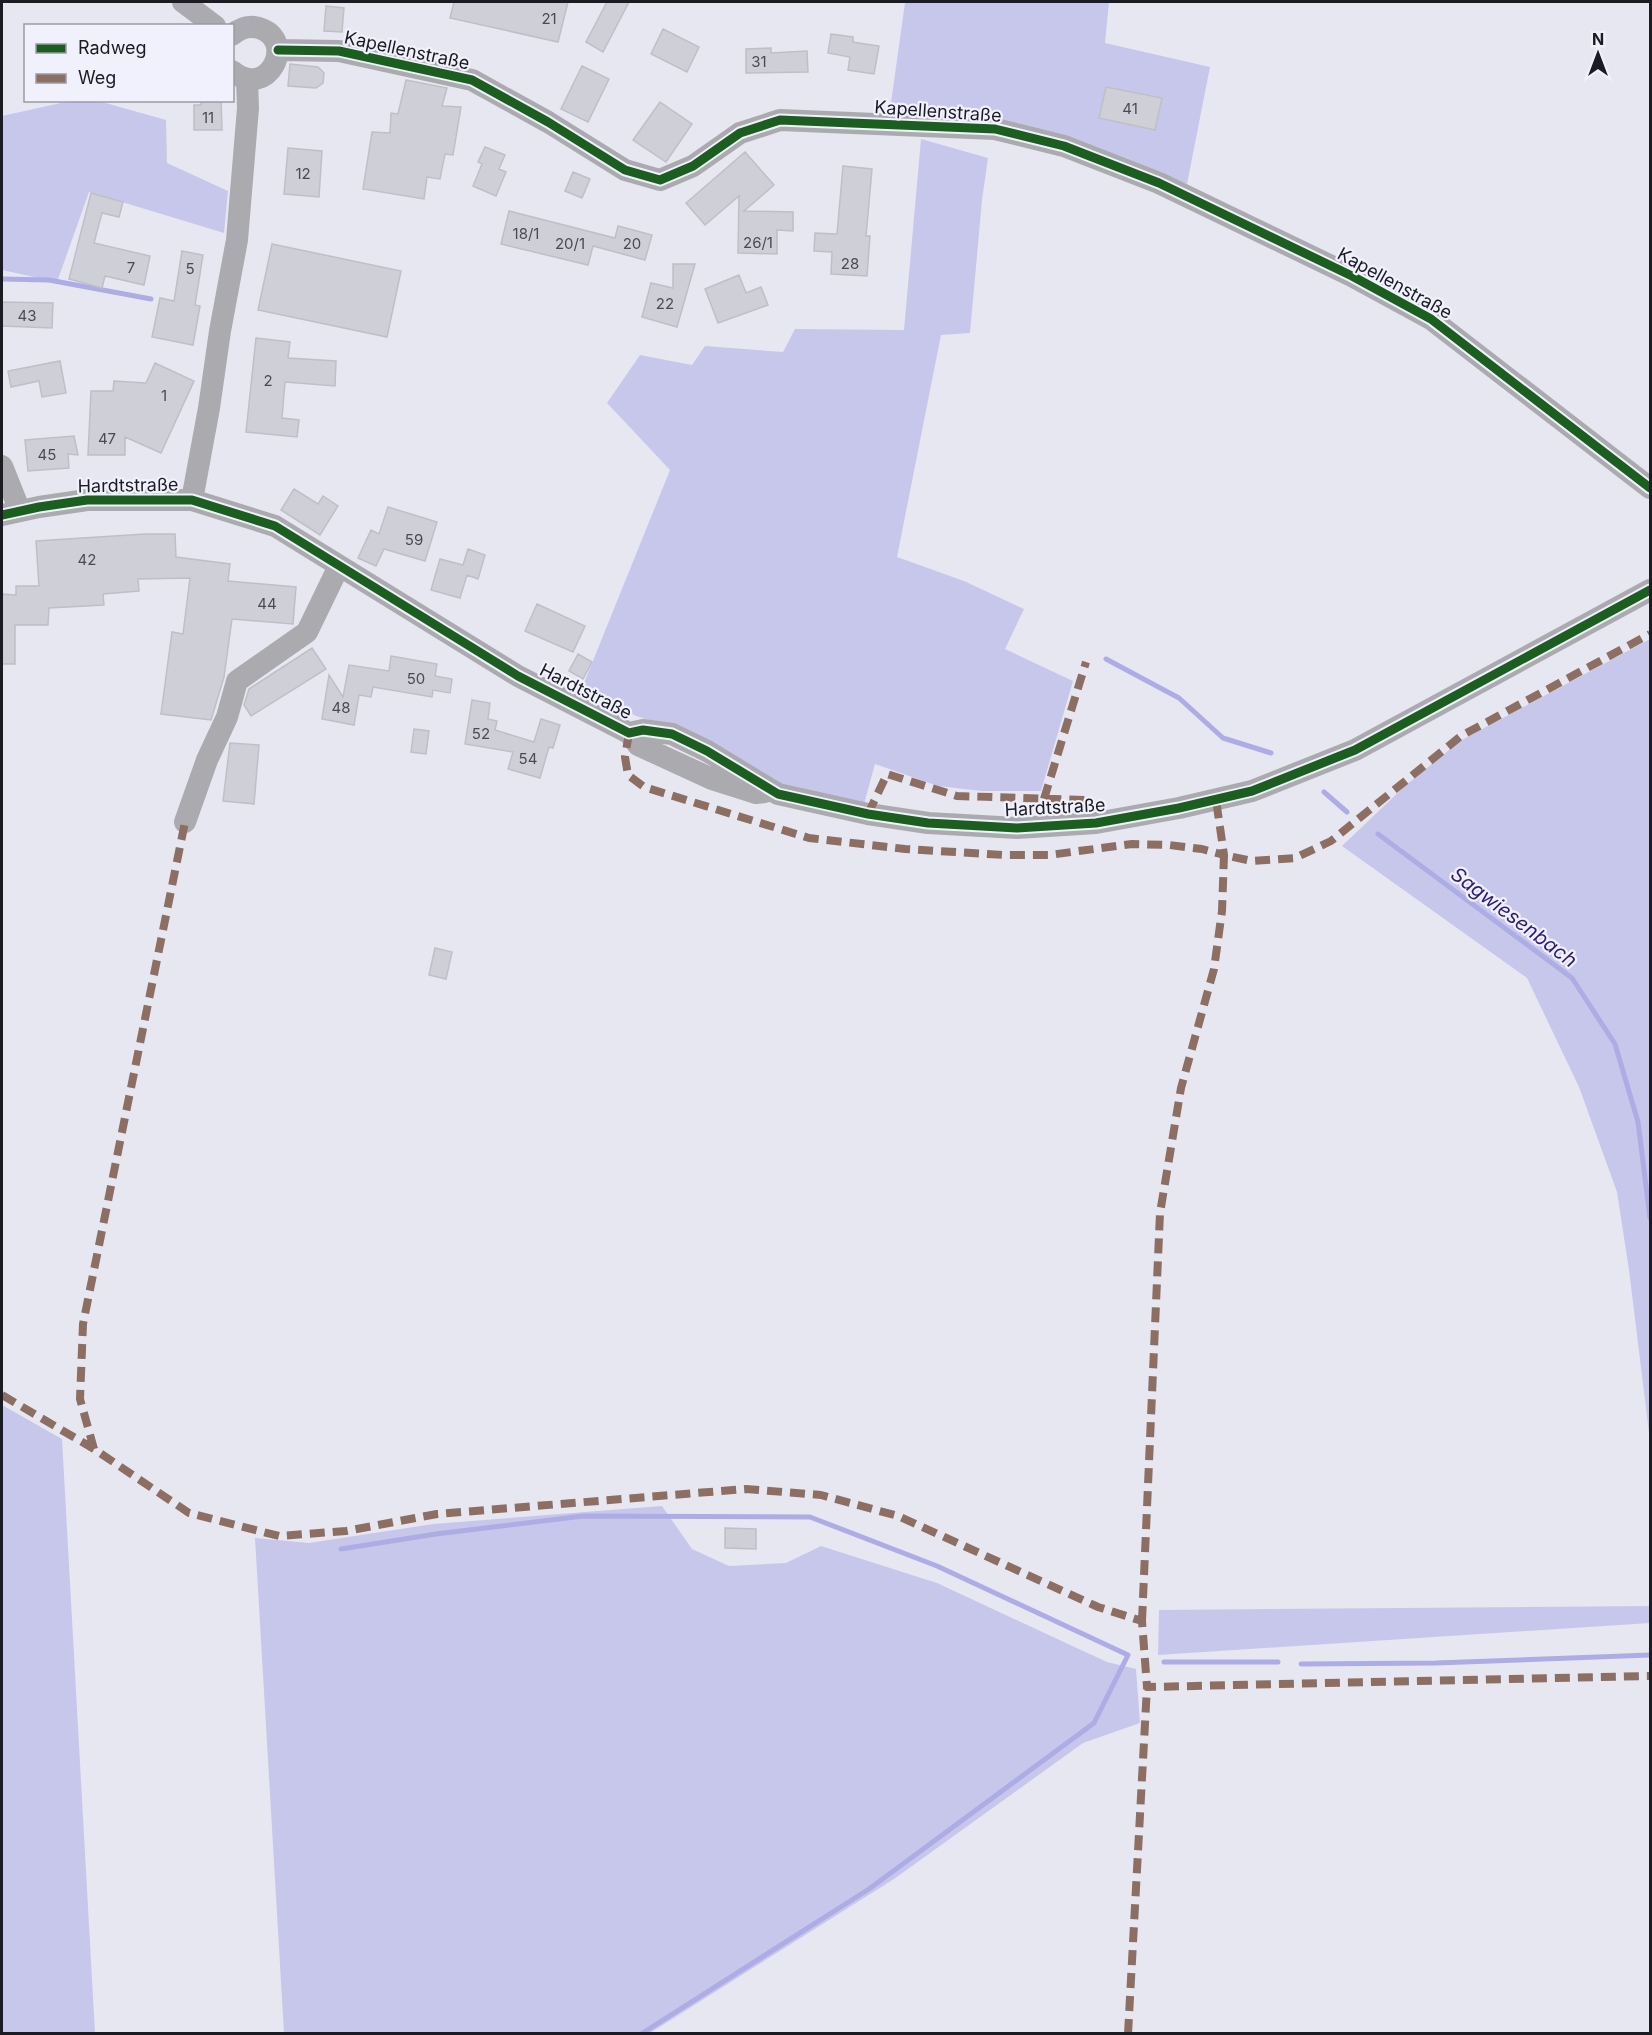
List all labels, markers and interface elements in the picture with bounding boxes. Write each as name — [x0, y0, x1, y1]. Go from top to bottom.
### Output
house number: 21 — [541, 9, 557, 28]
legend — [24, 24, 234, 102]
north arrow — [1568, 24, 1628, 84]
street label: Kapellenstraße — [342, 26, 472, 74]
text: N — [1592, 29, 1604, 49]
text: Radweg — [78, 37, 147, 58]
house number: 31 — [751, 52, 767, 71]
text: Weg — [78, 67, 116, 88]
street label: Kapellenstraße — [874, 96, 1002, 126]
house number: 41 — [1122, 99, 1138, 118]
house number: 11 — [202, 108, 214, 127]
house number: 12 — [295, 164, 311, 183]
house number: 18/1 — [513, 224, 539, 243]
house number: 26/1 — [743, 233, 773, 252]
house number: 20/1 — [555, 234, 585, 253]
house number: 20 — [623, 234, 641, 253]
street label: Kapellenstraße — [1334, 243, 1456, 323]
house number: 28 — [841, 254, 859, 273]
house number: 7 — [127, 258, 135, 277]
house number: 5 — [185, 259, 195, 278]
house number: 22 — [656, 294, 674, 313]
house number: 43 — [18, 306, 36, 325]
house number: 2 — [263, 371, 273, 390]
house number: 1 — [161, 386, 167, 405]
house number: 47 — [98, 429, 116, 448]
house number: 45 — [38, 445, 56, 464]
street label: Hardtstraße — [77, 474, 179, 496]
house number: 59 — [405, 530, 423, 549]
house number: 42 — [78, 550, 96, 569]
house number: 44 — [257, 594, 277, 613]
street label: Hardtstraße — [536, 659, 636, 723]
house number: 50 — [407, 669, 425, 688]
house number: 48 — [332, 698, 350, 717]
house number: 52 — [472, 724, 490, 743]
house number: 54 — [519, 749, 537, 768]
street label: Hardtstraße — [1004, 794, 1106, 820]
water label: Sagwiesenbach — [1446, 862, 1582, 972]

